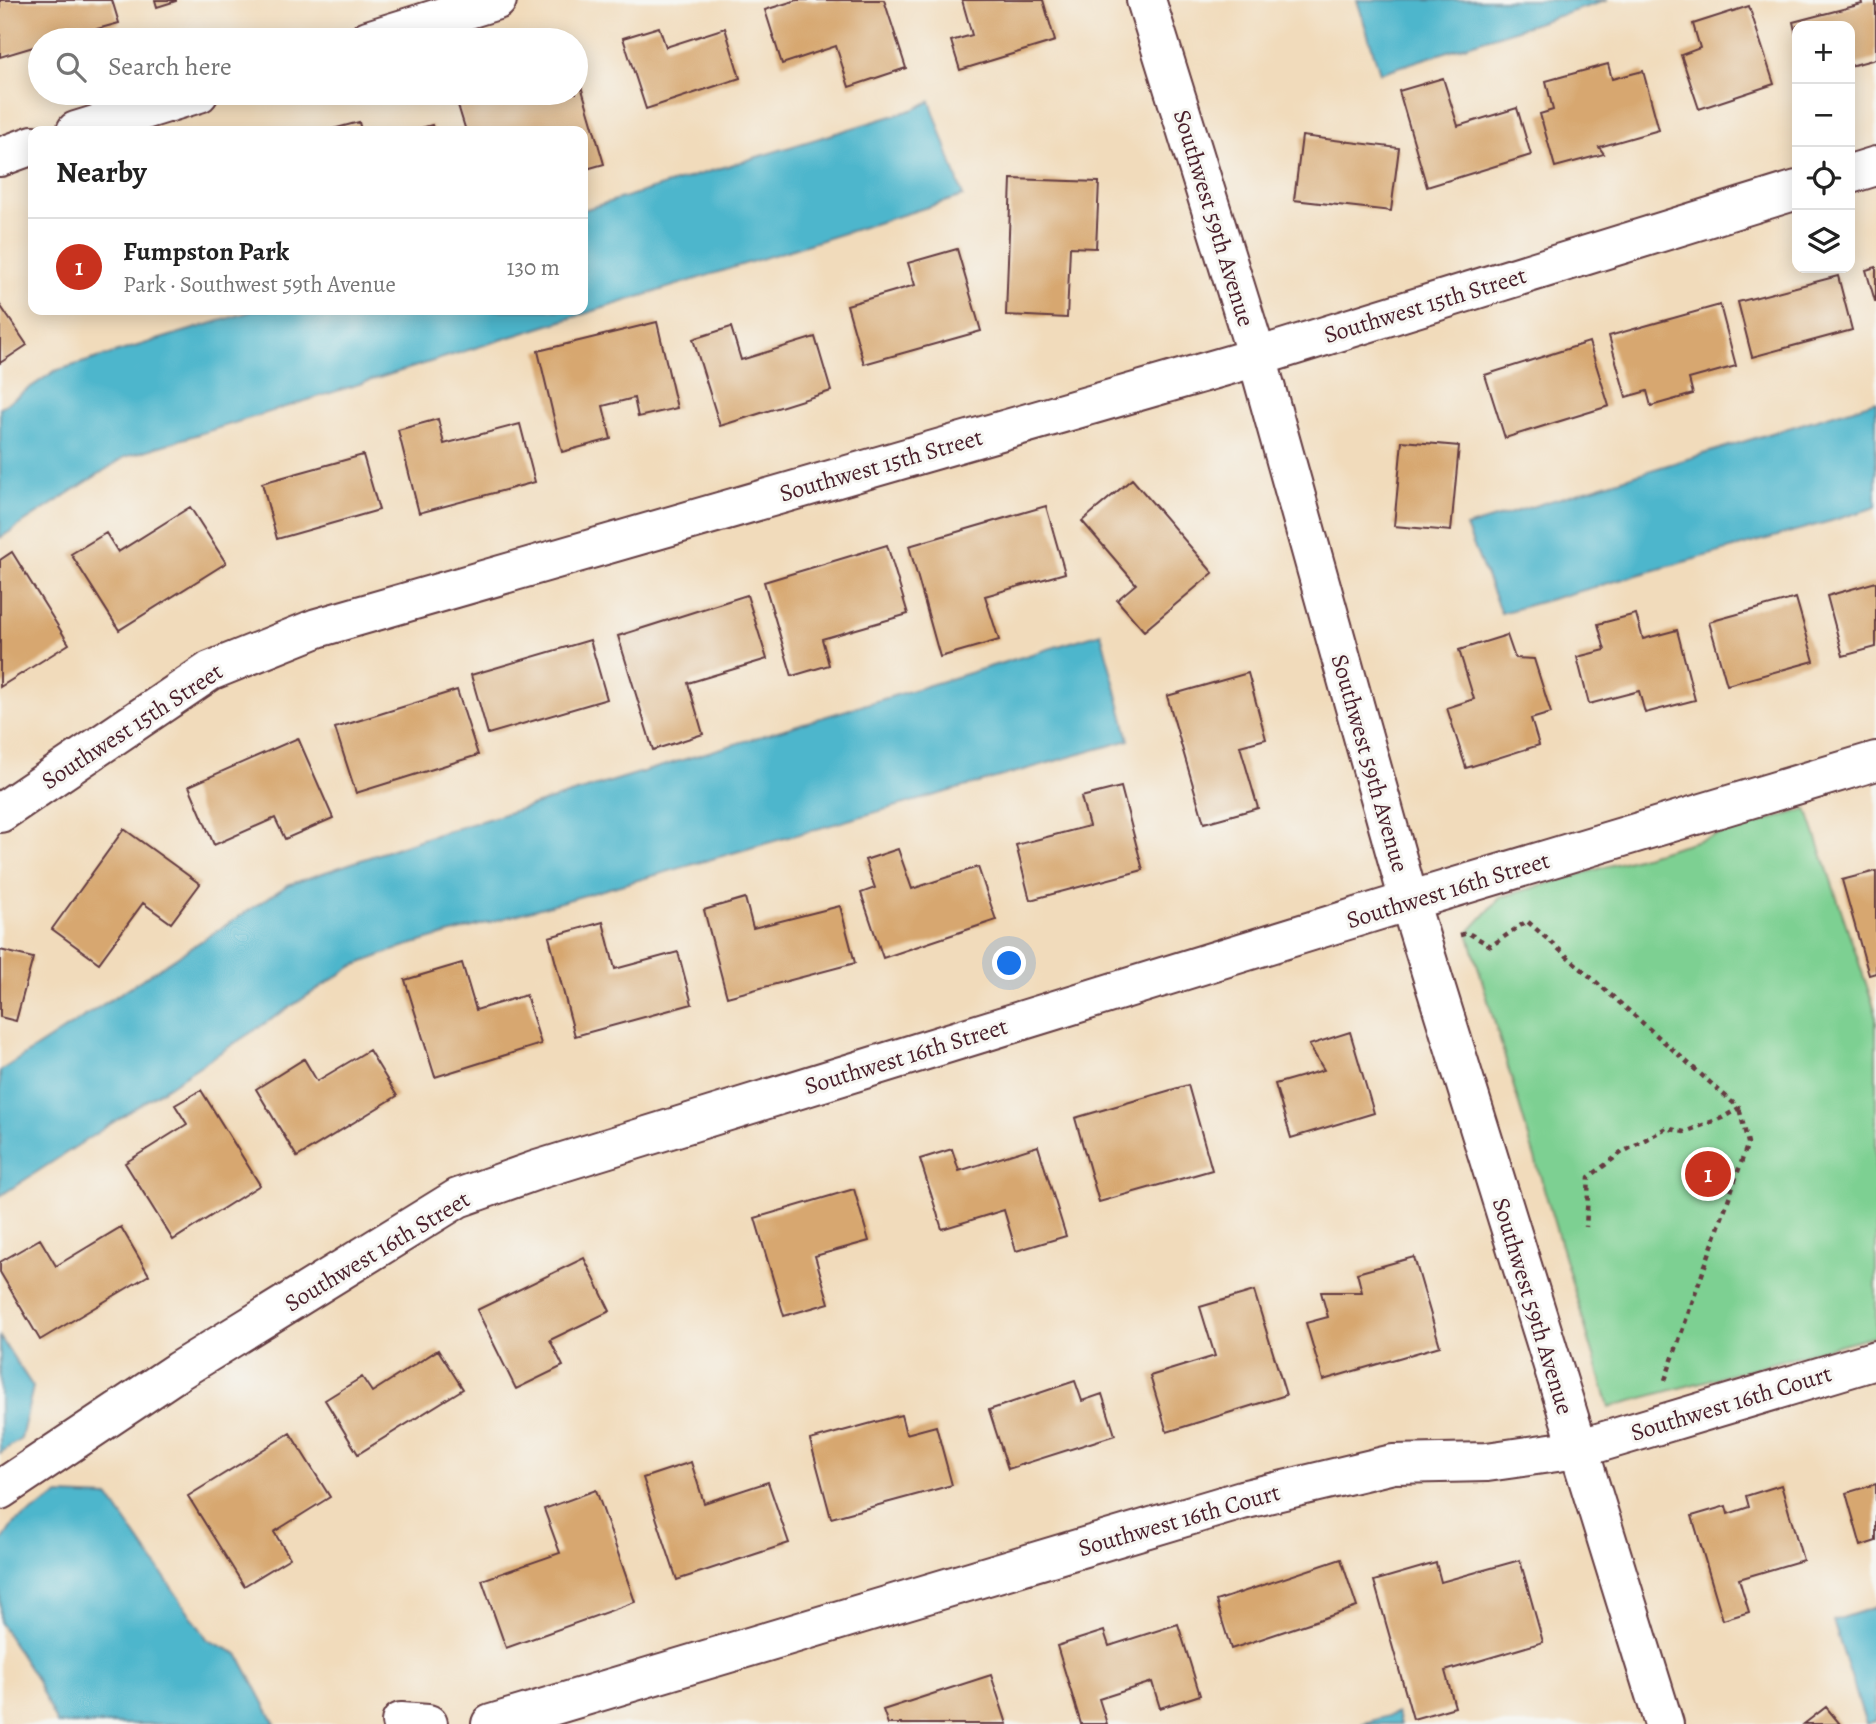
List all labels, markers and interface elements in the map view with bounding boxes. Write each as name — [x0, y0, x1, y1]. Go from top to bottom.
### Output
map controls — [1792, 21, 1855, 273]
button: + — [1792, 21, 1855, 84]
search box — [28, 28, 588, 105]
icon: search — [52, 48, 90, 86]
text: Search here — [108, 49, 232, 84]
button: − — [1792, 84, 1855, 147]
street label: Southwest 59th Avenue — [1166, 106, 1262, 330]
button: locate — [1792, 147, 1855, 210]
text: Nearby — [56, 152, 147, 192]
button: layers — [1792, 210, 1855, 273]
text: Fumpston Park — [123, 234, 289, 269]
text: 1 — [75, 252, 83, 283]
text: 130 m — [507, 252, 560, 283]
street label: Southwest 15th Street — [1320, 259, 1530, 351]
text: Park · Southwest 59th Avenue — [123, 269, 396, 300]
street label: Southwest 15th Street — [776, 421, 986, 509]
street label: Southwest 59th Avenue — [1324, 650, 1416, 876]
street label: Southwest 15th Street — [35, 655, 229, 797]
street label: Southwest 16th Street — [1342, 844, 1554, 936]
your location — [992, 946, 1026, 980]
street label: Southwest 16th Street — [800, 1010, 1012, 1102]
pin: 1 — [1685, 1148, 1731, 1200]
street label: Southwest 16th Street — [278, 1183, 476, 1319]
street label: Southwest 59th Avenue — [1485, 1194, 1581, 1418]
street label: Southwest 16th Court — [1627, 1357, 1835, 1449]
street label: Southwest 16th Court — [1074, 1476, 1284, 1564]

